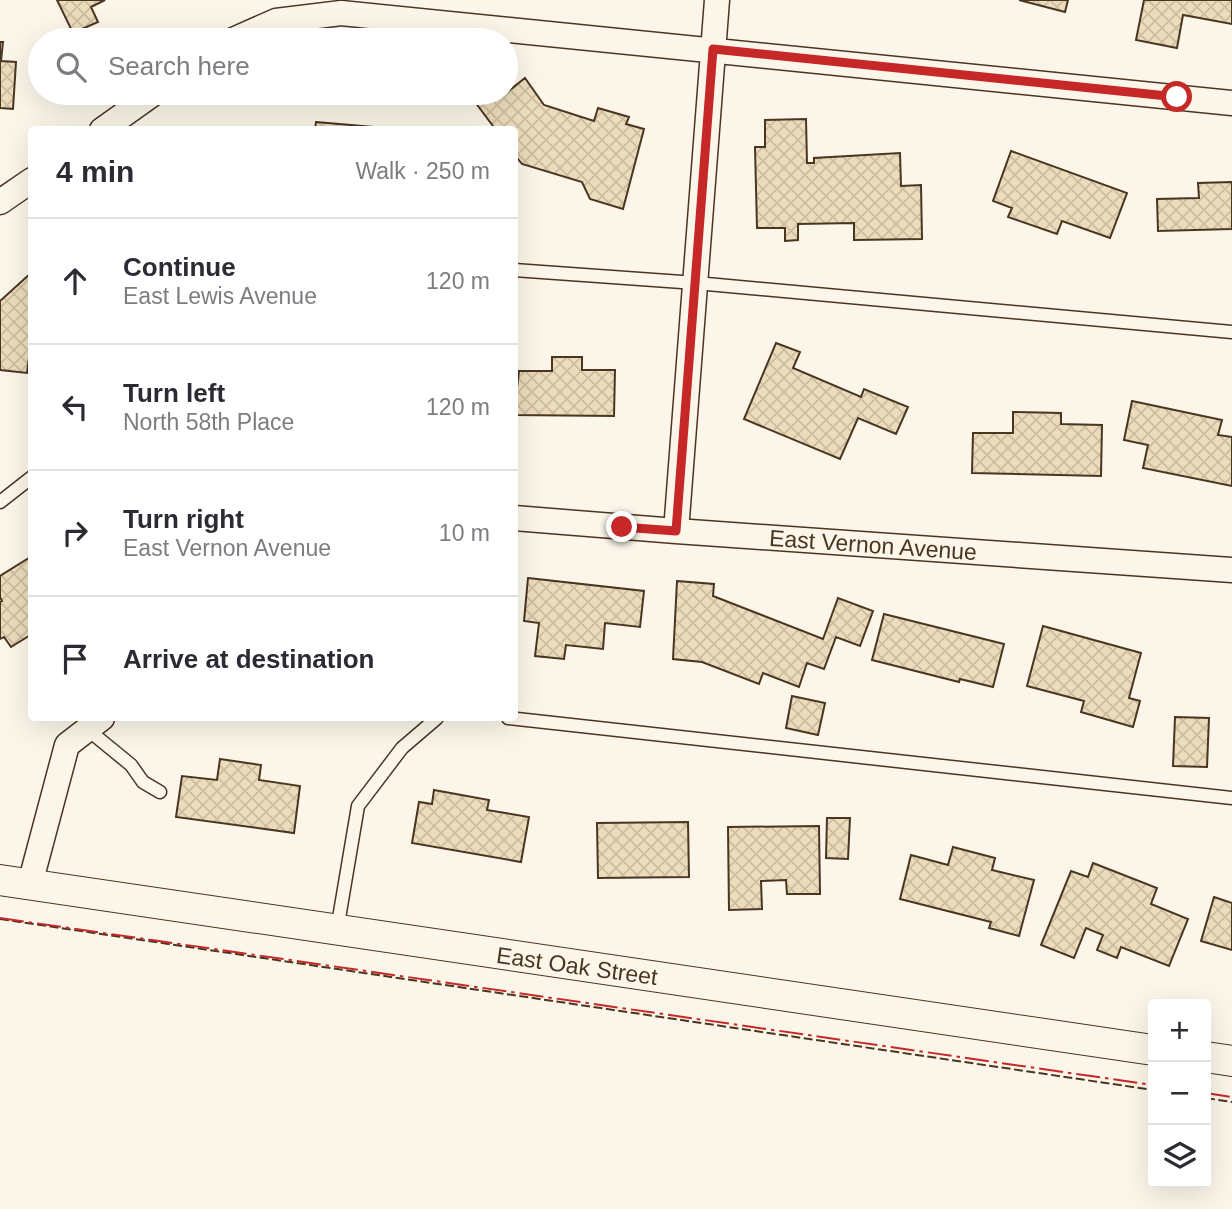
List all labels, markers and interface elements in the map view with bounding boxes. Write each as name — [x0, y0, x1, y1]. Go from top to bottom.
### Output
search box — [28, 28, 518, 105]
icon: search — [52, 48, 90, 86]
text: Search here — [108, 51, 250, 81]
route start — [1161, 81, 1192, 112]
text: 4 min — [56, 155, 134, 188]
text: Walk · 250 m — [355, 158, 490, 184]
text: Continue — [123, 252, 236, 282]
icon: ahead — [56, 262, 94, 300]
text: 120 m — [426, 268, 490, 294]
text: East Lewis Avenue — [123, 283, 317, 309]
text: Turn left — [123, 378, 225, 408]
icon: left — [56, 388, 94, 426]
text: 120 m — [426, 394, 490, 420]
text: North 58th Place — [123, 409, 294, 435]
text: Turn right — [123, 504, 244, 534]
route end — [606, 511, 637, 542]
icon: right — [56, 514, 94, 552]
text: 10 m — [439, 520, 490, 546]
street label: East Vernon Avenue — [768, 525, 978, 565]
text: East Vernon Avenue — [123, 535, 331, 561]
icon: arrive — [56, 640, 94, 678]
text: Arrive at destination — [123, 644, 374, 674]
street label: East Oak Street — [495, 942, 660, 990]
map controls — [1148, 999, 1211, 1188]
button: + — [1148, 999, 1211, 1062]
button: − — [1148, 1062, 1211, 1125]
button: layers — [1148, 1125, 1211, 1188]

